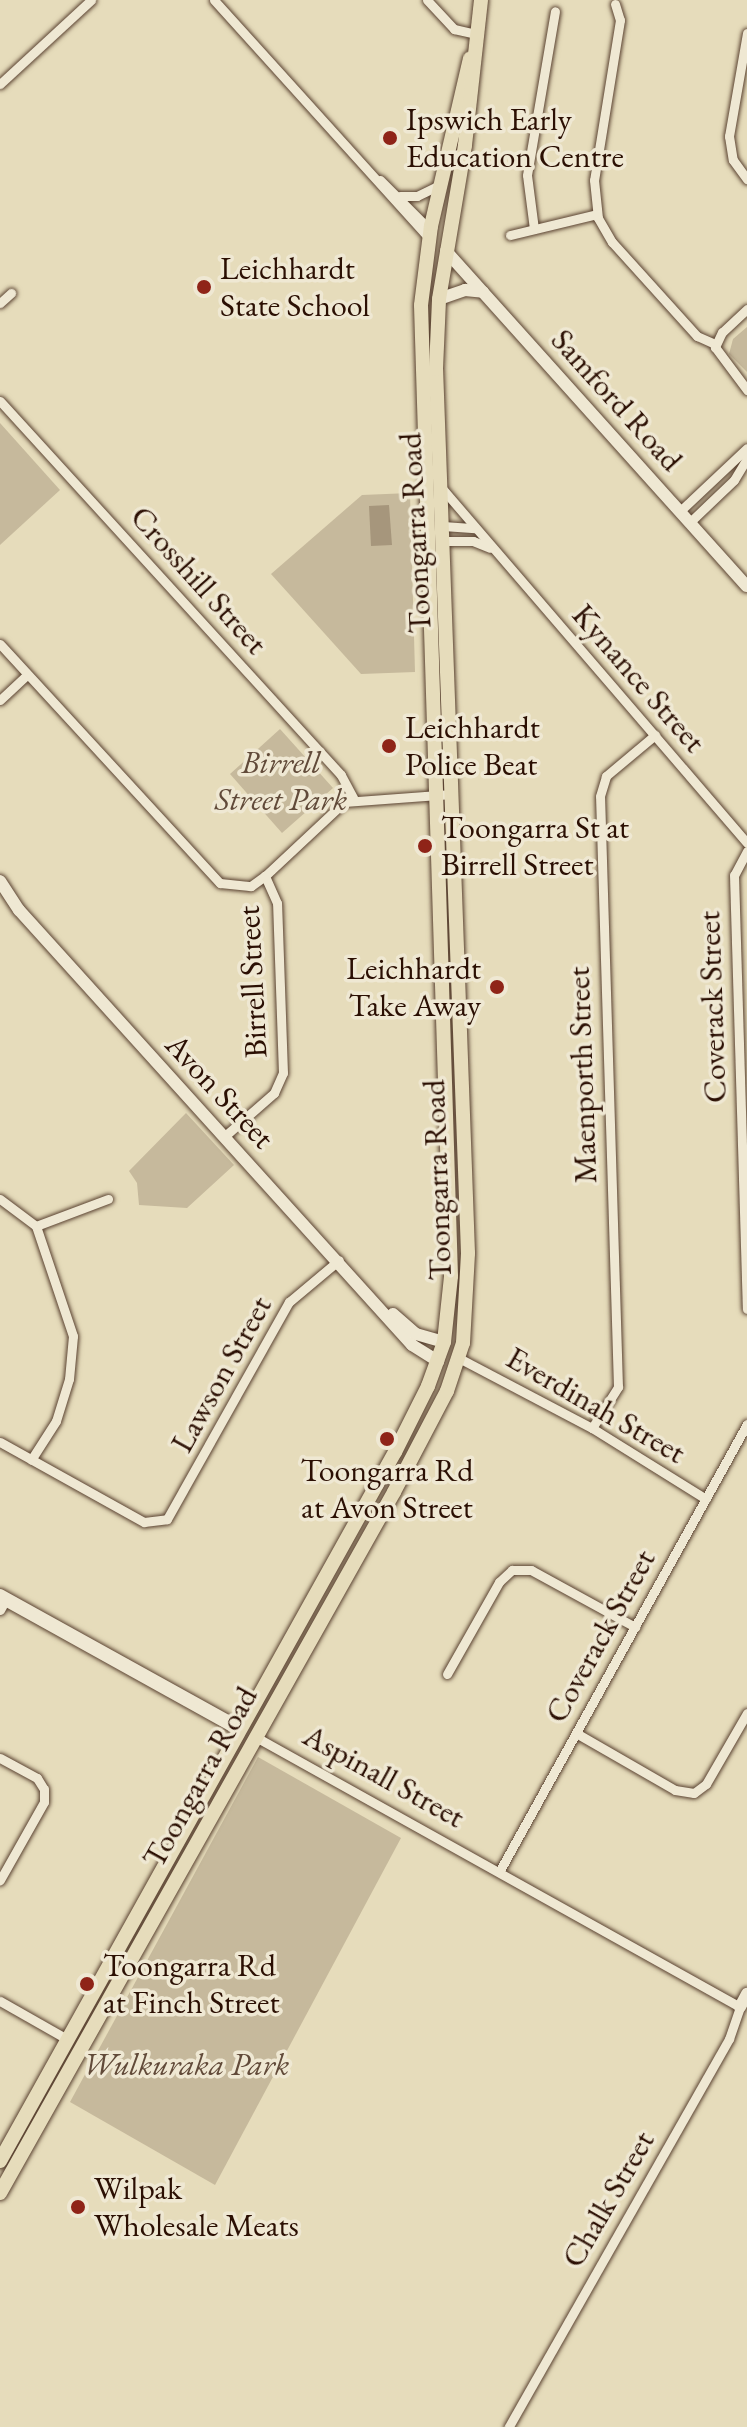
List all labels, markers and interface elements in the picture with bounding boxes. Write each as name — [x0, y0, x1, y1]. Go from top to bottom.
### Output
place label: Ipswich Early Education Centre — [406, 101, 624, 176]
marker: Ipswich Early Education Centre — [381, 129, 399, 147]
place label: Leichhardt State School — [220, 250, 370, 325]
marker: Leichhardt State School — [195, 278, 213, 296]
street label: Samford Road — [543, 321, 691, 479]
street label: Toongarra Road — [391, 432, 439, 634]
street label: Crosshill Street — [122, 498, 276, 662]
street label: Kynance Street — [564, 596, 714, 760]
place label: Leichhardt Police Beat — [405, 709, 540, 784]
marker: Leichhardt Police Beat — [380, 737, 398, 755]
park label: Birrell Street Park — [215, 744, 347, 819]
place label: Toongarra St at Birrell Street — [441, 809, 629, 884]
marker: Toongarra St at Birrell Street — [416, 837, 434, 855]
street label: Birrell Street — [229, 905, 275, 1059]
street label: Coverack Street — [689, 910, 735, 1104]
place label: Leichhardt Take Away — [346, 950, 481, 1025]
street label: Maenporth Street — [559, 966, 605, 1184]
marker: Leichhardt Take Away — [488, 978, 506, 996]
street label: Avon Street — [157, 1026, 283, 1156]
street label: Toongarra Road — [414, 1079, 460, 1281]
street label: Lawson Street — [162, 1289, 280, 1459]
street label: Everdinah Street — [500, 1338, 692, 1472]
marker: Toongarra Rd at Avon Street — [378, 1430, 396, 1448]
place label: Toongarra Rd at Avon Street — [301, 1452, 473, 1527]
street label: Coverack Street — [537, 1543, 663, 1729]
street label: Toongarra Road — [135, 1680, 265, 1874]
street label: Aspinall Street — [297, 1716, 471, 1836]
place label: Toongarra Rd at Finch Street — [103, 1947, 280, 2022]
marker: Toongarra Rd at Finch Street — [78, 1975, 96, 1993]
park label: Wulkuraka Park — [83, 2045, 289, 2083]
street label: Chalk Street — [554, 2124, 662, 2274]
place label: Wilpak Wholesale Meats — [94, 2170, 299, 2245]
marker: Wilpak Wholesale Meats — [69, 2198, 87, 2216]

